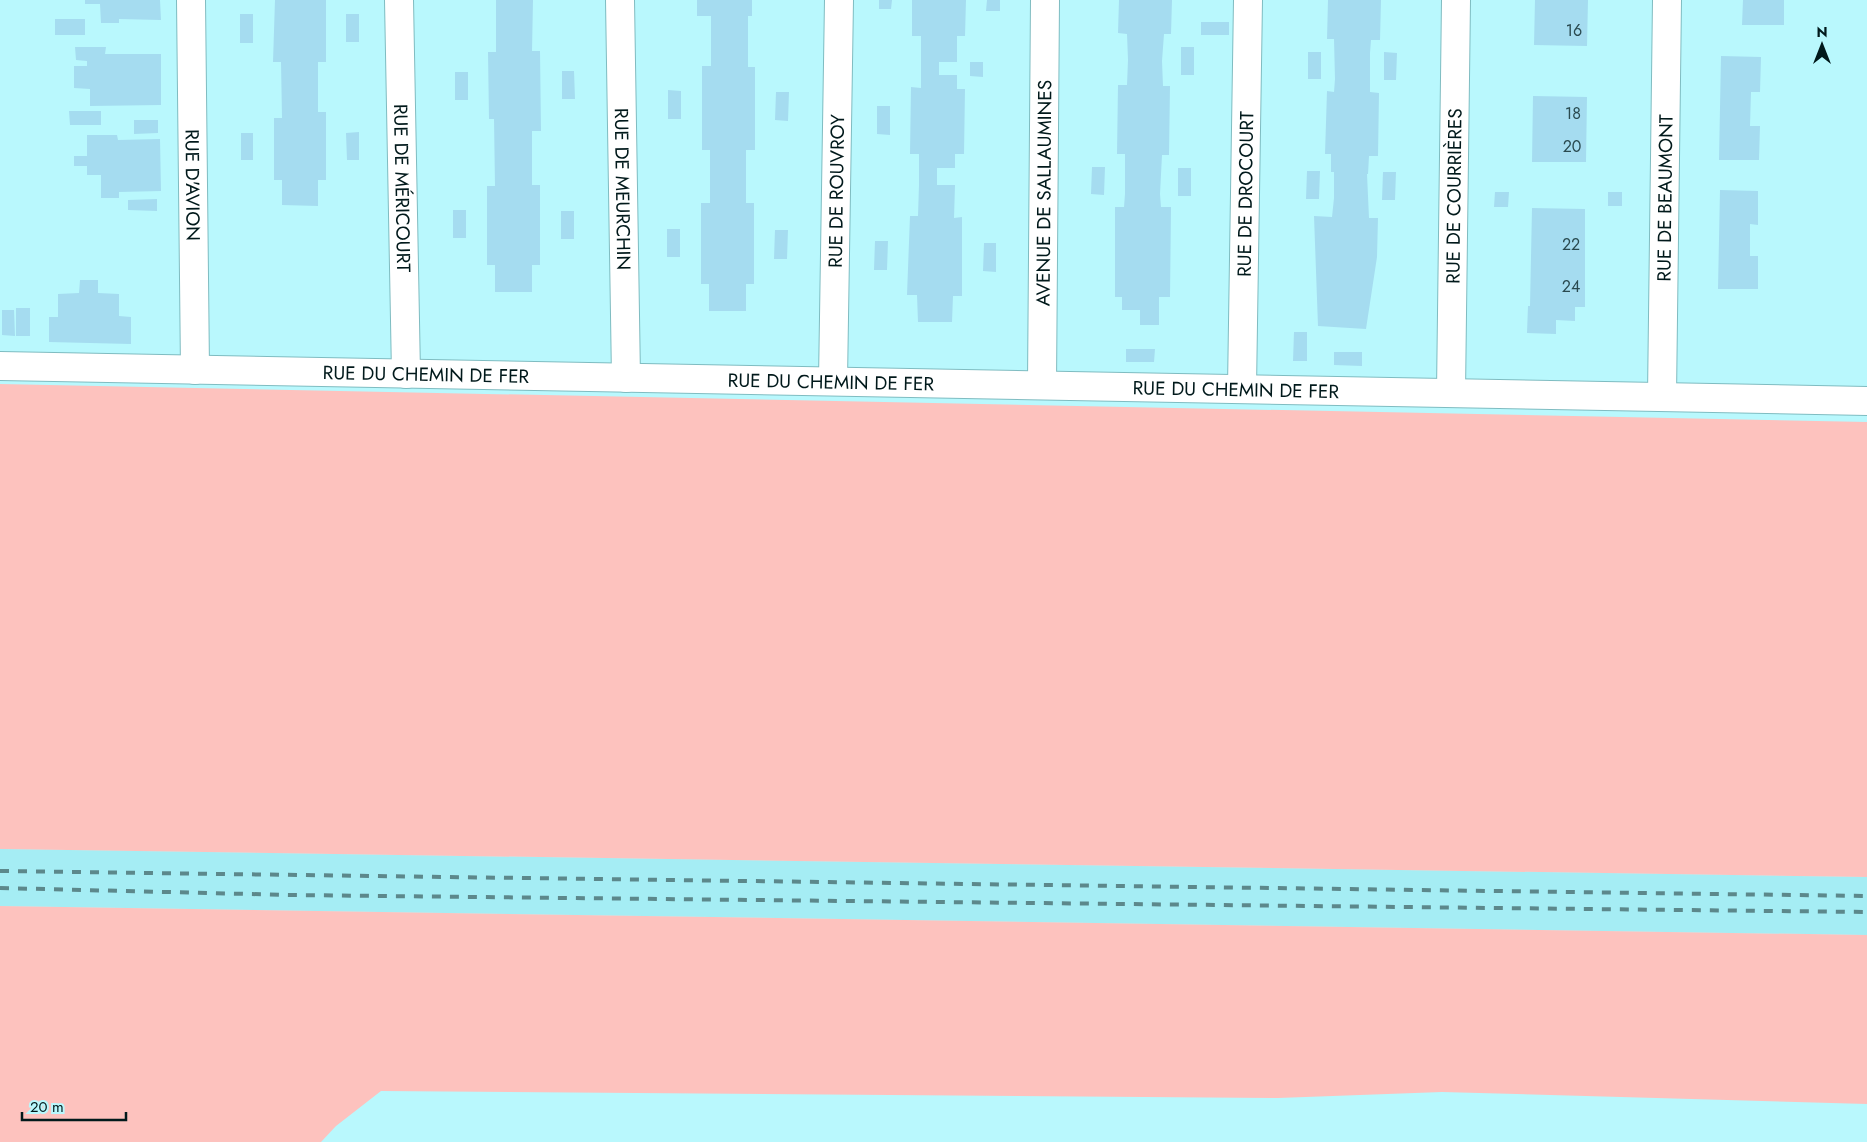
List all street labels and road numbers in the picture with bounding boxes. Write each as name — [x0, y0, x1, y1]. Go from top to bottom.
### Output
street label: AVENUE DE SALLAUMINES — [1030, 80, 1058, 306]
street label: RUE DE MÉRICOURT — [387, 104, 417, 273]
street label: RUE DE MEURCHIN — [608, 108, 637, 270]
street label: RUE DE COURRIÈRES — [1439, 108, 1469, 284]
street label: RUE DE DROCOURT — [1231, 111, 1260, 277]
street label: RUE DE ROUVROY — [822, 114, 851, 268]
street label: RUE DE BEAUMONT — [1650, 114, 1680, 282]
street label: RUE D'AVION — [178, 129, 207, 241]
street label: RUE DU CHEMIN DE FER — [322, 359, 530, 390]
street label: RUE DU CHEMIN DE FER — [727, 367, 935, 398]
street label: RUE DU CHEMIN DE FER — [1132, 374, 1340, 405]

